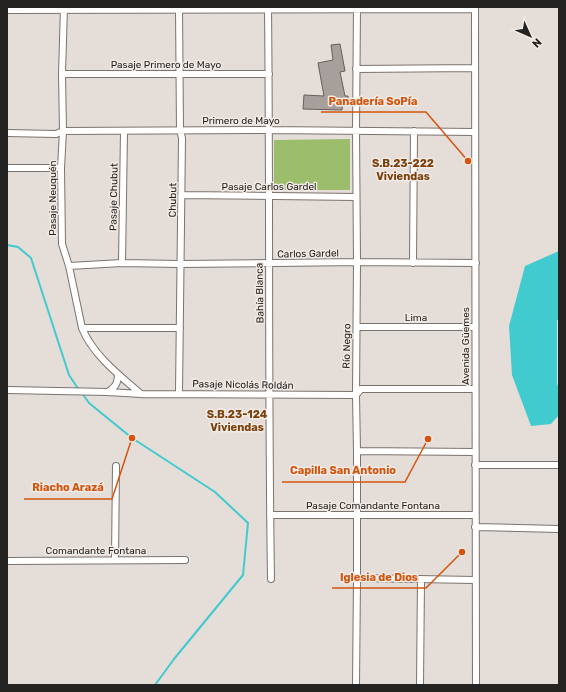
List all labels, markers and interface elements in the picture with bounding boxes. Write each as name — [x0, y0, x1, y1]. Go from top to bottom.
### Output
north arrow — [510, 16, 550, 56]
text: N — [529, 35, 544, 50]
street label: Pasaje Primero de Mayo — [111, 59, 222, 71]
callout: Panadería SoPía — [321, 89, 426, 112]
text: Panadería SoPía — [329, 95, 417, 108]
street label: Primero de Mayo — [202, 115, 280, 127]
district label: S.B.23-222 Viviendas — [372, 157, 434, 183]
street label: Pasaje Neuquén — [47, 160, 59, 236]
street label: Pasaje Chubut — [107, 163, 121, 231]
street label: Pasaje Carlos Gardel — [222, 181, 316, 193]
street label: Chubut — [167, 183, 179, 217]
street label: Carlos Gardel — [277, 247, 339, 261]
street label: Bahía Blanca — [253, 263, 267, 323]
street label: Avenida Güemes — [460, 307, 472, 385]
street label: Lima — [405, 312, 427, 324]
street label: Río Negro — [341, 323, 353, 369]
street label: Pasaje Nicolás Roldán — [192, 378, 294, 392]
district label: S.B.23-124 Viviendas — [207, 408, 268, 434]
callout: Capilla San Antonio — [282, 459, 405, 482]
text: Capilla San Antonio — [290, 464, 396, 477]
callout: Riacho Arazá — [24, 476, 112, 499]
text: Riacho Arazá — [32, 481, 104, 494]
street label: Pasaje Comandante Fontana — [306, 500, 440, 512]
street label: Comandante Fontana — [46, 545, 146, 557]
callout: Iglesia de Dios — [332, 565, 426, 588]
text: Iglesia de Dios — [340, 571, 418, 584]

